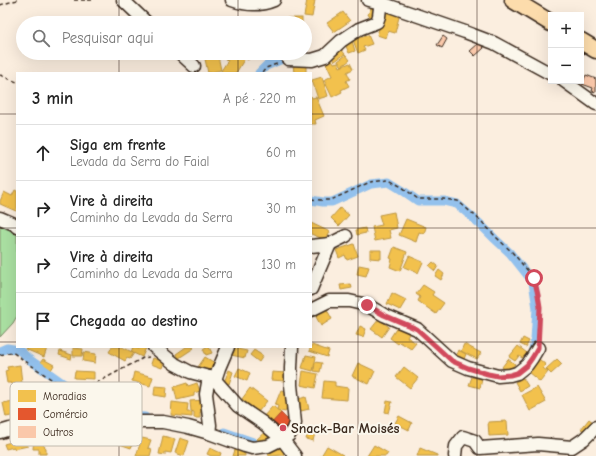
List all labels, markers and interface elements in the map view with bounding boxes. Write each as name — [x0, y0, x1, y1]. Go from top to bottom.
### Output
map controls — [548, 12, 584, 84]
button: + — [548, 12, 584, 48]
search box — [16, 16, 312, 60]
icon: search — [30, 27, 52, 49]
text: Pesquisar aqui — [62, 29, 154, 47]
button: − — [548, 48, 584, 84]
text: 3 min — [32, 89, 73, 108]
text: A pé · 220 m — [223, 91, 296, 106]
text: Siga em frente — [70, 136, 166, 154]
icon: ahead — [32, 142, 54, 164]
text: 60 m — [266, 145, 296, 160]
text: Levada da Serra do Faial — [70, 154, 209, 169]
text: Vire à direita — [70, 192, 153, 210]
icon: right — [32, 198, 54, 220]
text: 30 m — [266, 201, 296, 216]
text: Caminho da Levada da Serra — [70, 210, 233, 225]
text: Vire à direita — [70, 248, 153, 266]
icon: right — [32, 254, 54, 276]
text: 130 m — [261, 257, 296, 272]
text: Caminho da Levada da Serra — [70, 266, 233, 281]
route start — [525, 269, 543, 287]
route end — [358, 296, 376, 314]
icon: arrive — [32, 310, 54, 332]
text: Chegada ao destino — [70, 312, 198, 330]
legend — [10, 382, 142, 446]
text: Moradias — [43, 390, 87, 403]
text: Comércio — [43, 408, 88, 421]
place label: Snack-Bar Moisés — [291, 420, 400, 437]
marker: Snack-Bar Moisés — [278, 423, 288, 433]
text: Outros — [43, 426, 74, 439]

